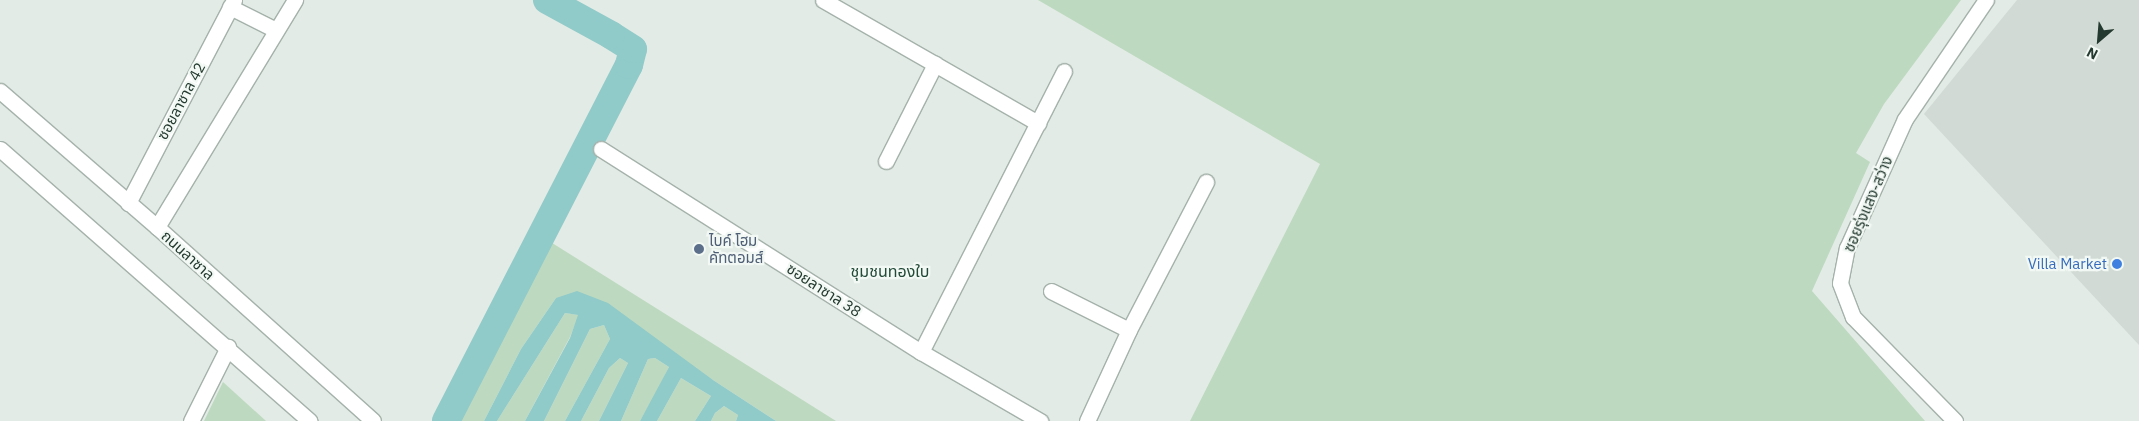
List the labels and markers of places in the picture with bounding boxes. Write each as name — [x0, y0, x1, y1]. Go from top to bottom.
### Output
place label: ไบค์ โฮม คัทตอมส์ — [709, 231, 763, 266]
marker: ไบค์ โฮม คัทตอมส์ — [693, 243, 705, 255]
place label: Villa Market — [2028, 255, 2107, 273]
marker: Villa Market — [2111, 258, 2123, 270]

